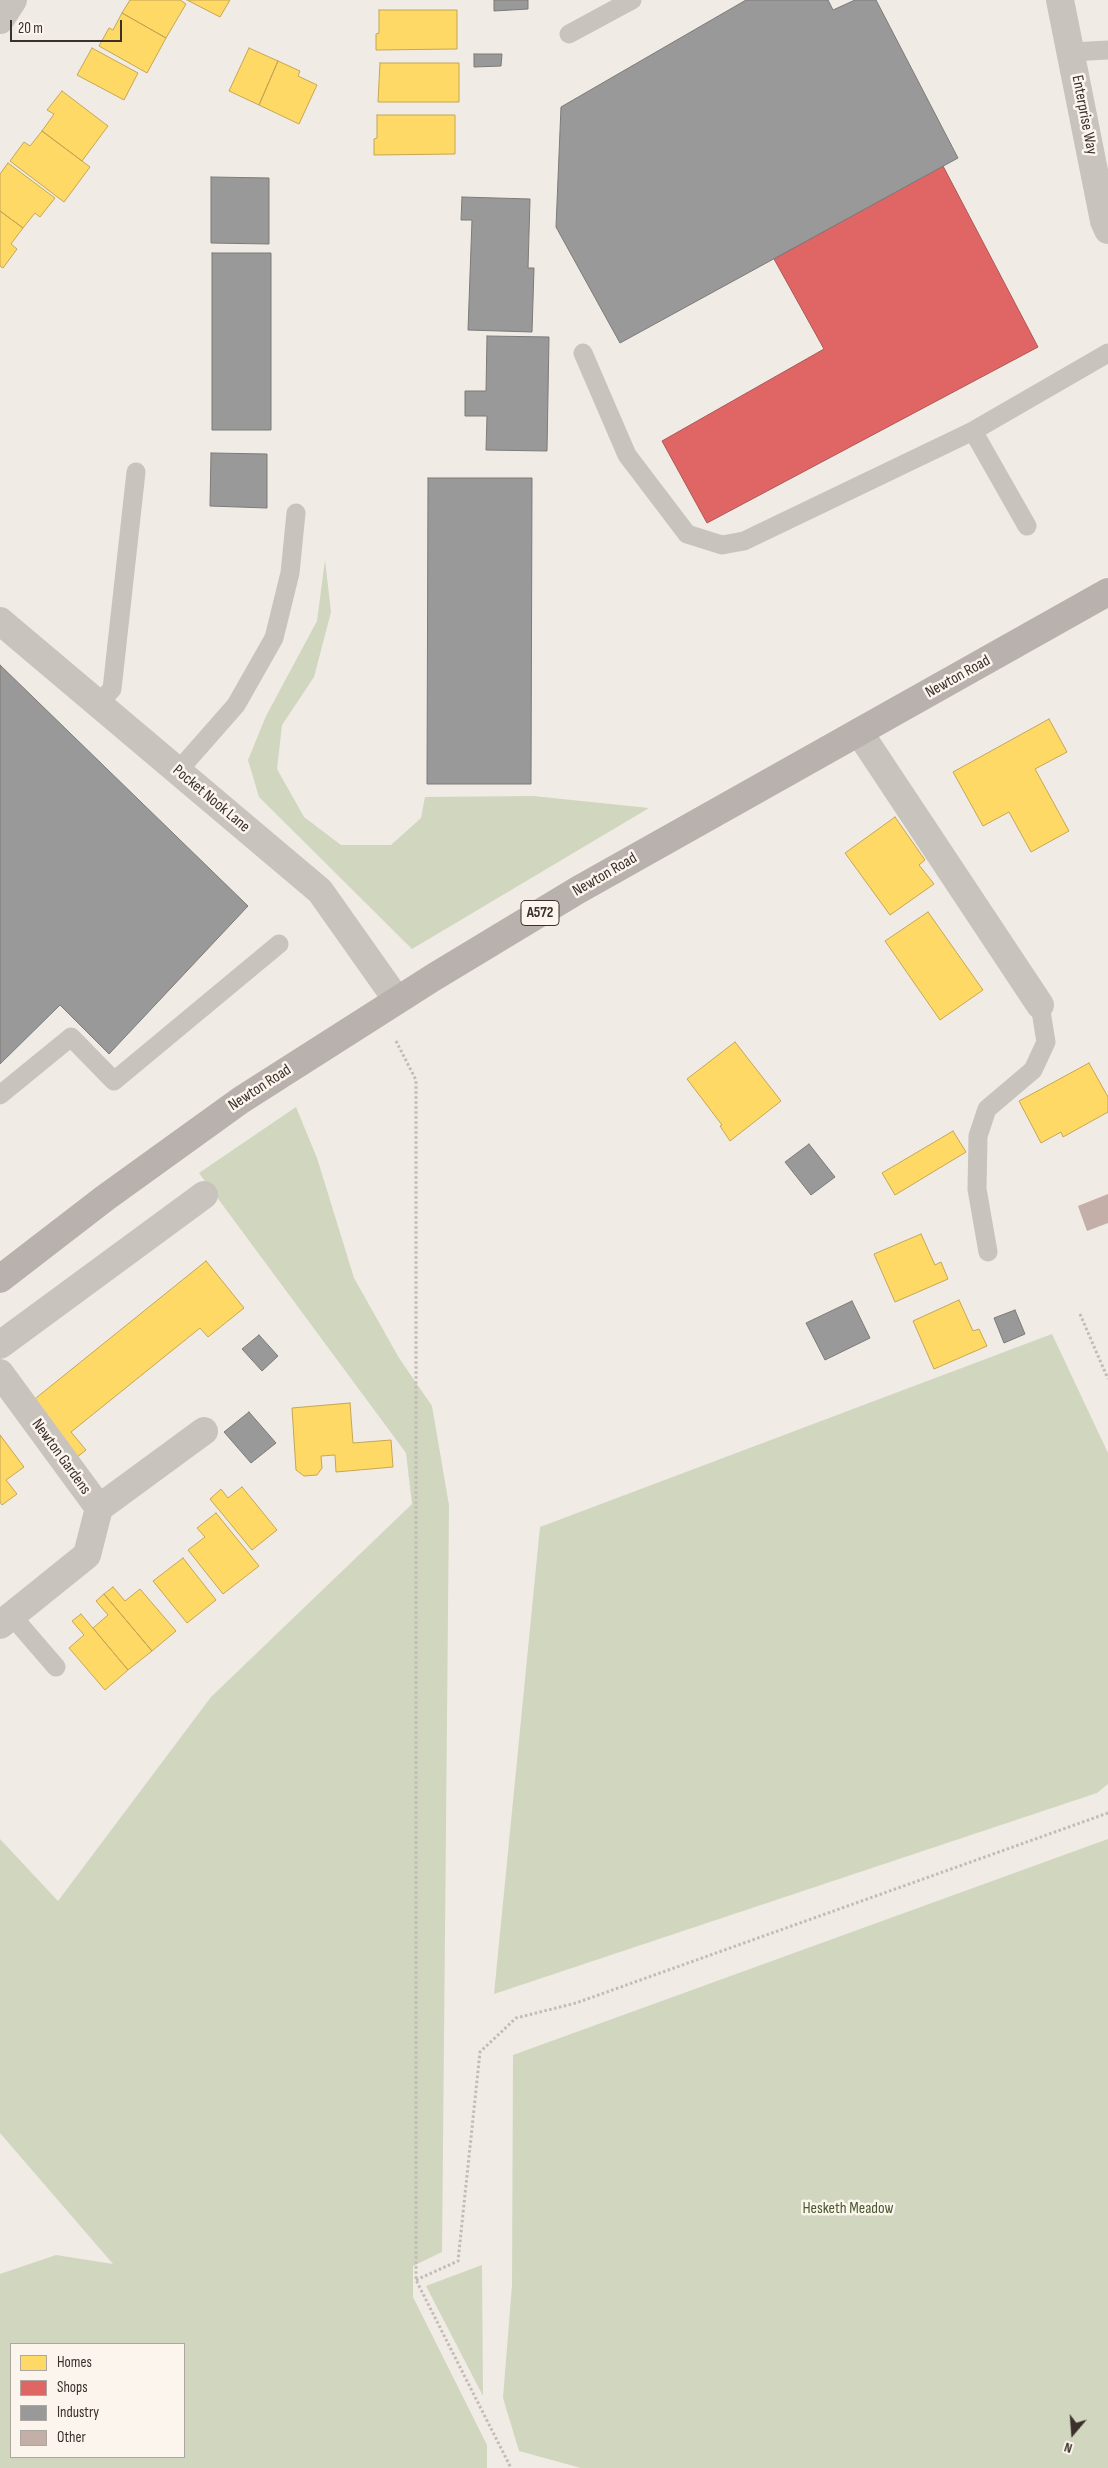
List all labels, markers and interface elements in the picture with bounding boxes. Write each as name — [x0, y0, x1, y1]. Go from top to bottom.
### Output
scale bar — [12, 10, 125, 42]
text: 20 m — [18, 19, 43, 38]
street label: Enterprise Way — [1067, 74, 1101, 156]
street label: Newton Road — [922, 651, 994, 703]
street label: Pocket Nook Lane — [168, 761, 254, 837]
street label: Newton Road — [569, 849, 641, 901]
road number: A572 — [521, 900, 559, 926]
street label: Newton Road — [225, 1061, 295, 1115]
street label: Newton Gardens — [27, 1416, 95, 1498]
park label: Hesketh Meadow — [802, 2199, 894, 2219]
legend — [10, 2343, 185, 2458]
text: Homes — [57, 2353, 92, 2372]
text: Shops — [57, 2378, 88, 2397]
text: Industry — [57, 2403, 99, 2422]
north arrow — [1048, 2408, 1098, 2458]
text: Other — [57, 2428, 86, 2447]
text: N — [1062, 2439, 1074, 2457]

